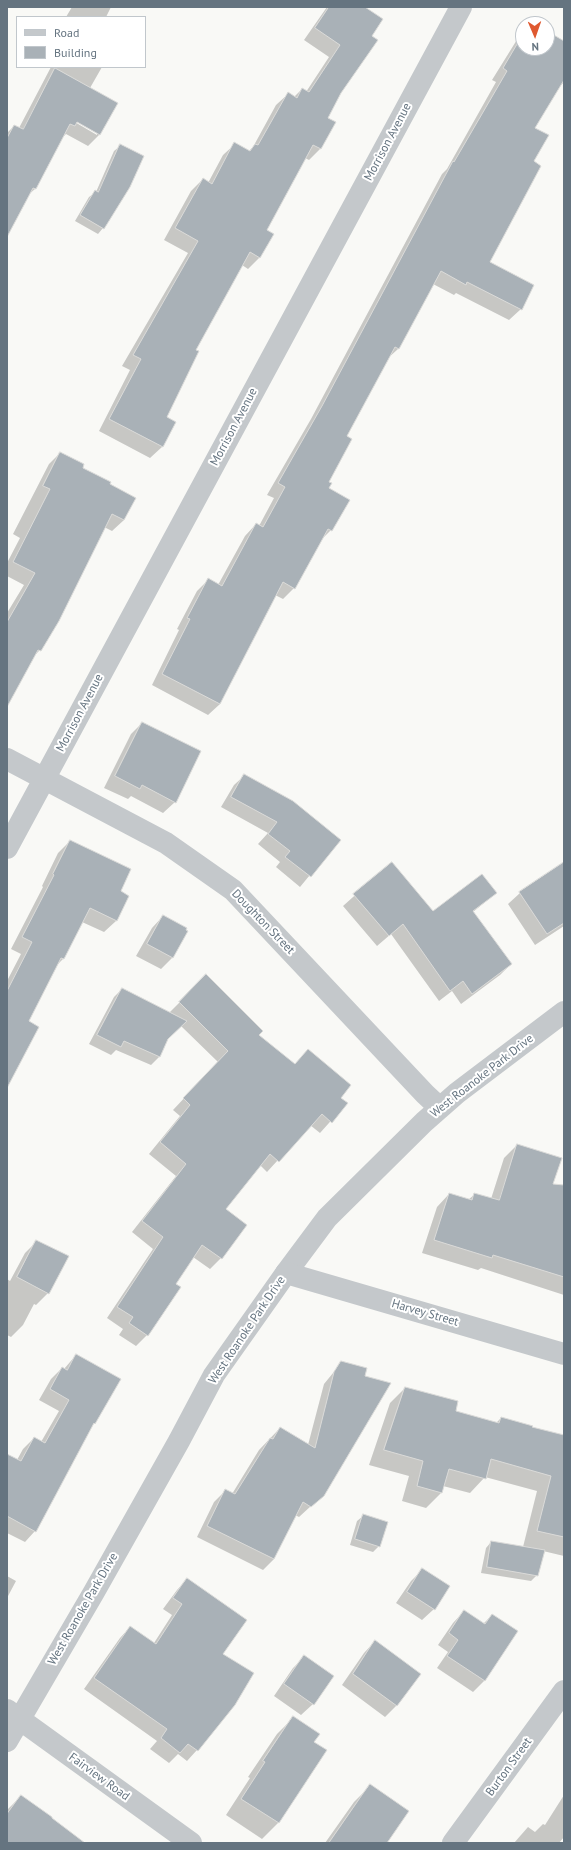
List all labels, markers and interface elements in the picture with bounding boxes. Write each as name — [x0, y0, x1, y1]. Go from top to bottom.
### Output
legend — [16, 16, 146, 68]
north arrow — [515, 16, 555, 56]
text: Road — [54, 25, 79, 40]
text: N — [532, 40, 539, 54]
text: Building — [54, 45, 97, 60]
street label: Morrison Avenue — [361, 101, 415, 183]
street label: Morrison Avenue — [207, 386, 261, 468]
street label: Morrison Avenue — [53, 672, 107, 754]
street label: Doughton Street — [228, 887, 298, 957]
street label: West Roanoke Park Drive — [428, 1031, 536, 1121]
street label: West Roanoke Park Drive — [206, 1273, 288, 1387]
street label: Harvey Street — [390, 1297, 460, 1329]
street label: West Roanoke Park Drive — [45, 1550, 121, 1668]
street label: Burton Street — [483, 1735, 535, 1799]
street label: Fairview Road — [66, 1750, 132, 1804]

